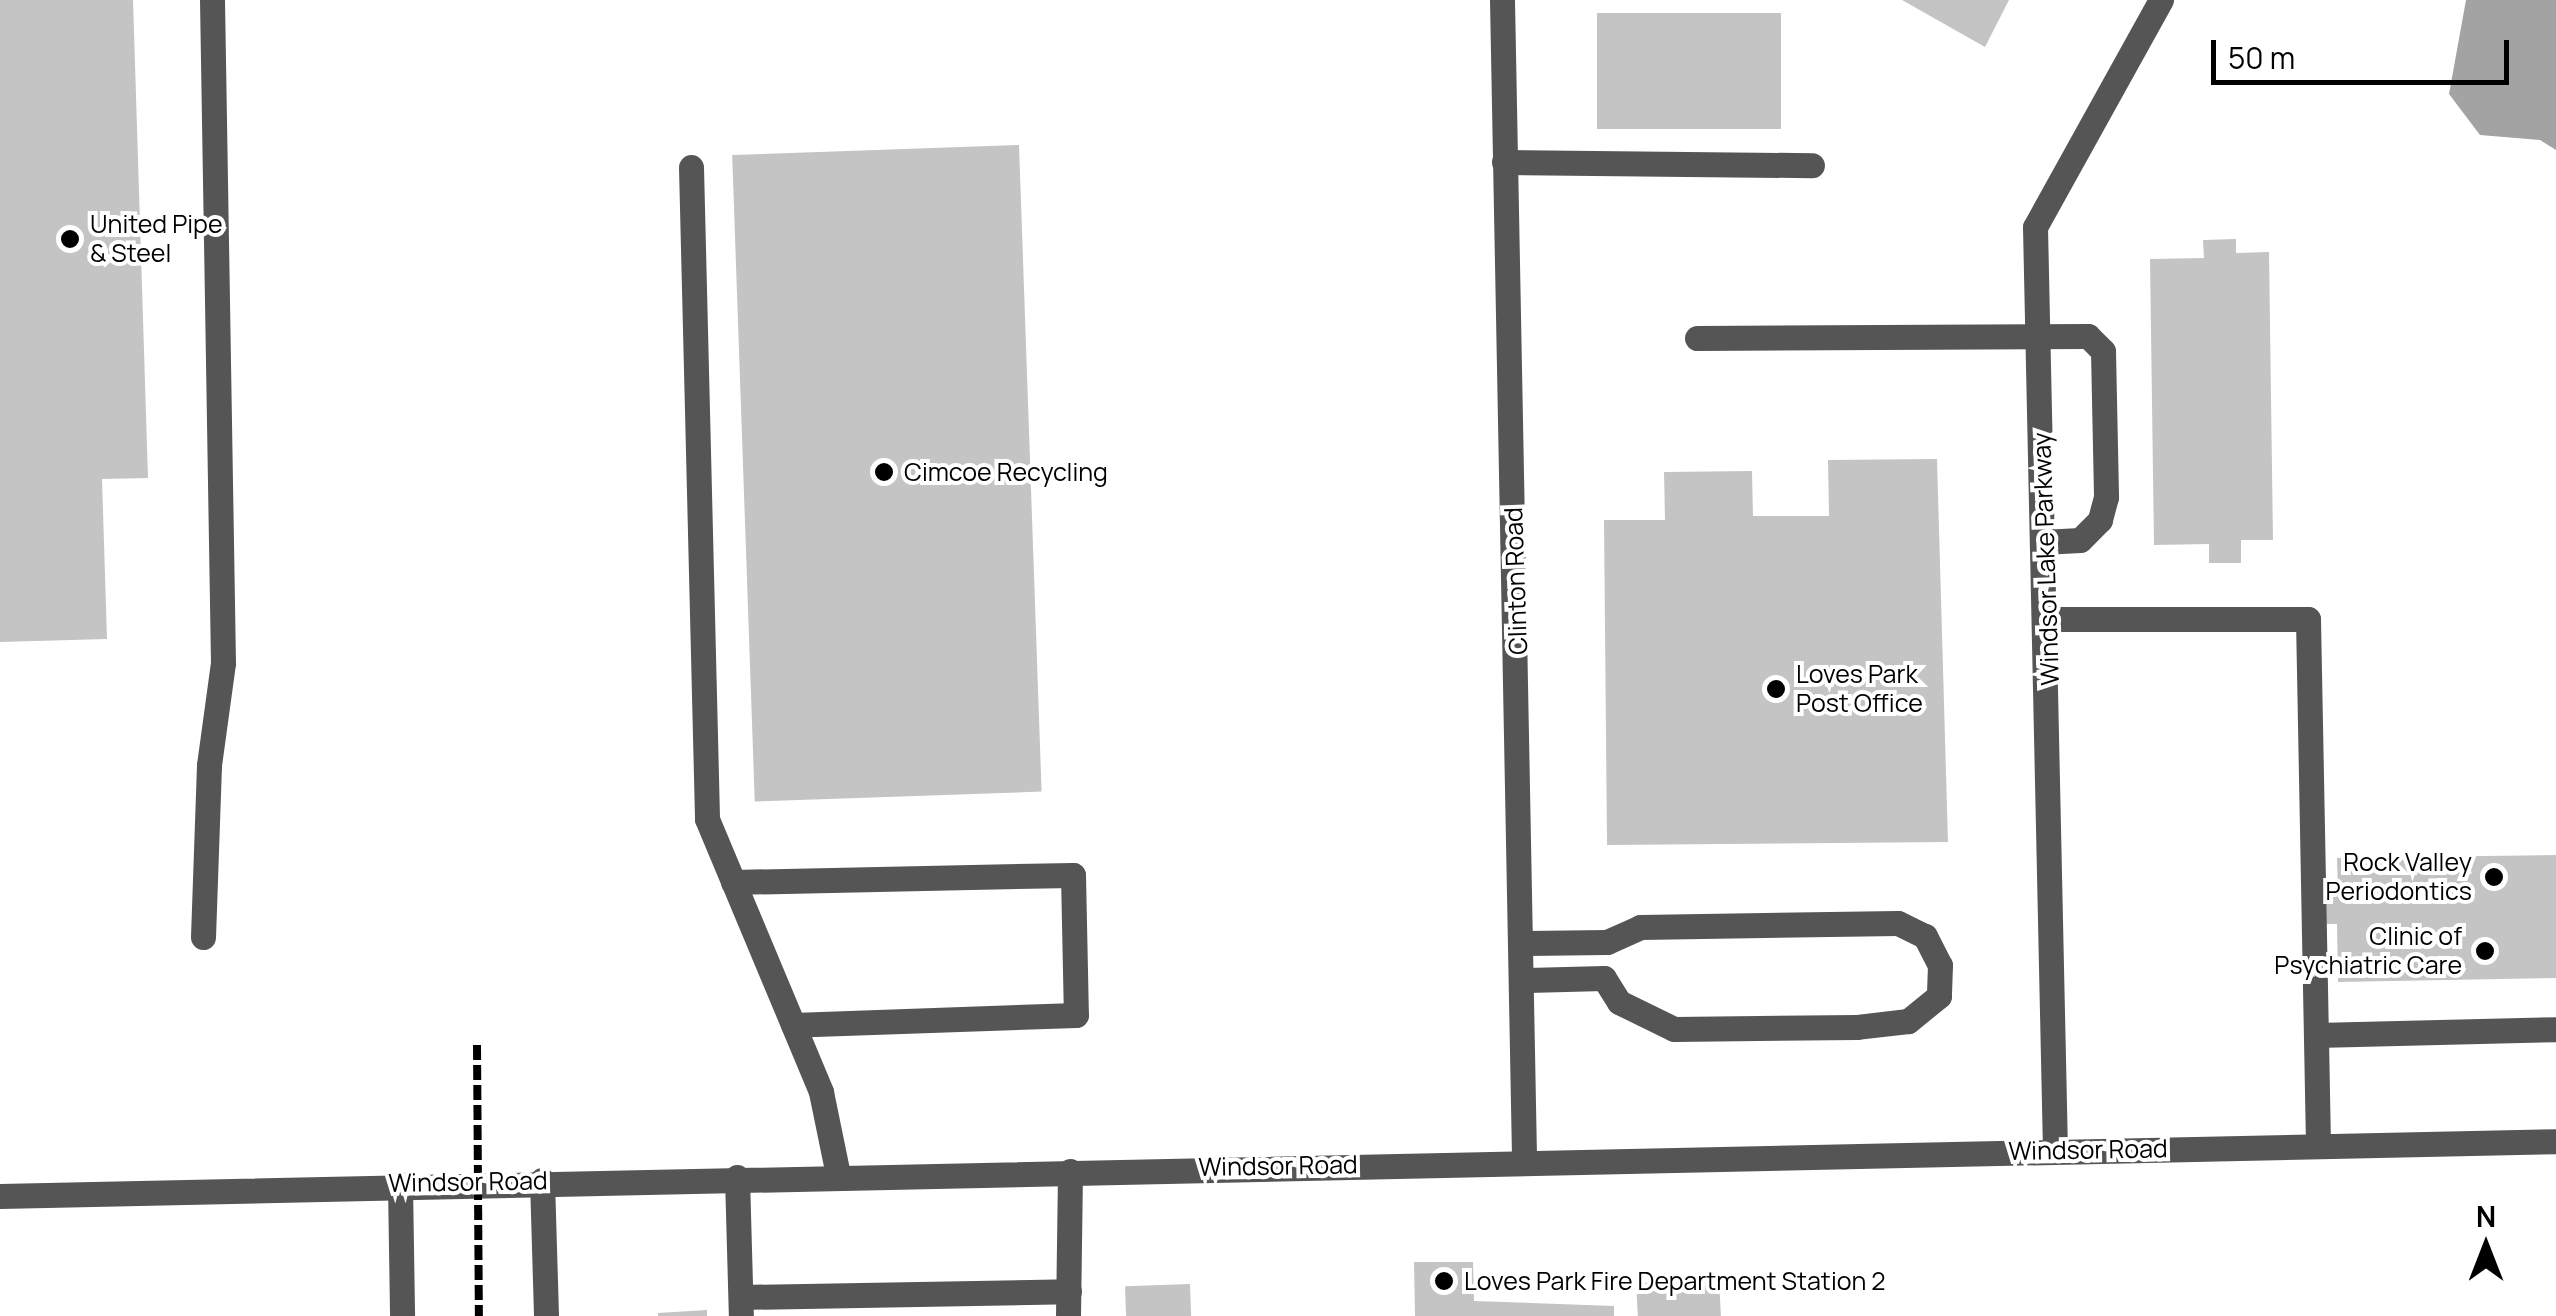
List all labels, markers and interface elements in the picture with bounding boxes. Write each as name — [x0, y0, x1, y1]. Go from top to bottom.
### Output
scale bar — [2216, 20, 2514, 82]
text: 50 m — [2228, 37, 2295, 78]
place label: United Pipe & Steel — [90, 210, 223, 269]
marker: United Pipe & Steel — [59, 228, 81, 250]
street label: Windsor Lake Parkway — [2027, 432, 2065, 686]
place label: Cimcoe Recycling — [904, 457, 1108, 487]
marker: Cimcoe Recycling — [873, 461, 895, 483]
street label: Clinton Road — [1498, 507, 1534, 655]
place label: Loves Park Post Office — [1796, 660, 1923, 719]
marker: Loves Park Post Office — [1765, 678, 1787, 700]
place label: Rock Valley Periodontics — [2325, 848, 2472, 907]
marker: Rock Valley Periodontics — [2481, 864, 2507, 890]
place label: Clinic of Psychiatric Care — [2274, 922, 2462, 981]
marker: Clinic of Psychiatric Care — [2472, 938, 2498, 964]
street label: Windsor Road — [2008, 1134, 2168, 1166]
street label: Windsor Road — [1198, 1150, 1358, 1182]
street label: Windsor Road — [388, 1166, 548, 1198]
north arrow — [2436, 1196, 2536, 1296]
text: N — [2476, 1197, 2496, 1235]
place label: Loves Park Fire Department Station 2 — [1464, 1266, 1886, 1296]
marker: Loves Park Fire Department Station 2 — [1433, 1270, 1455, 1292]

